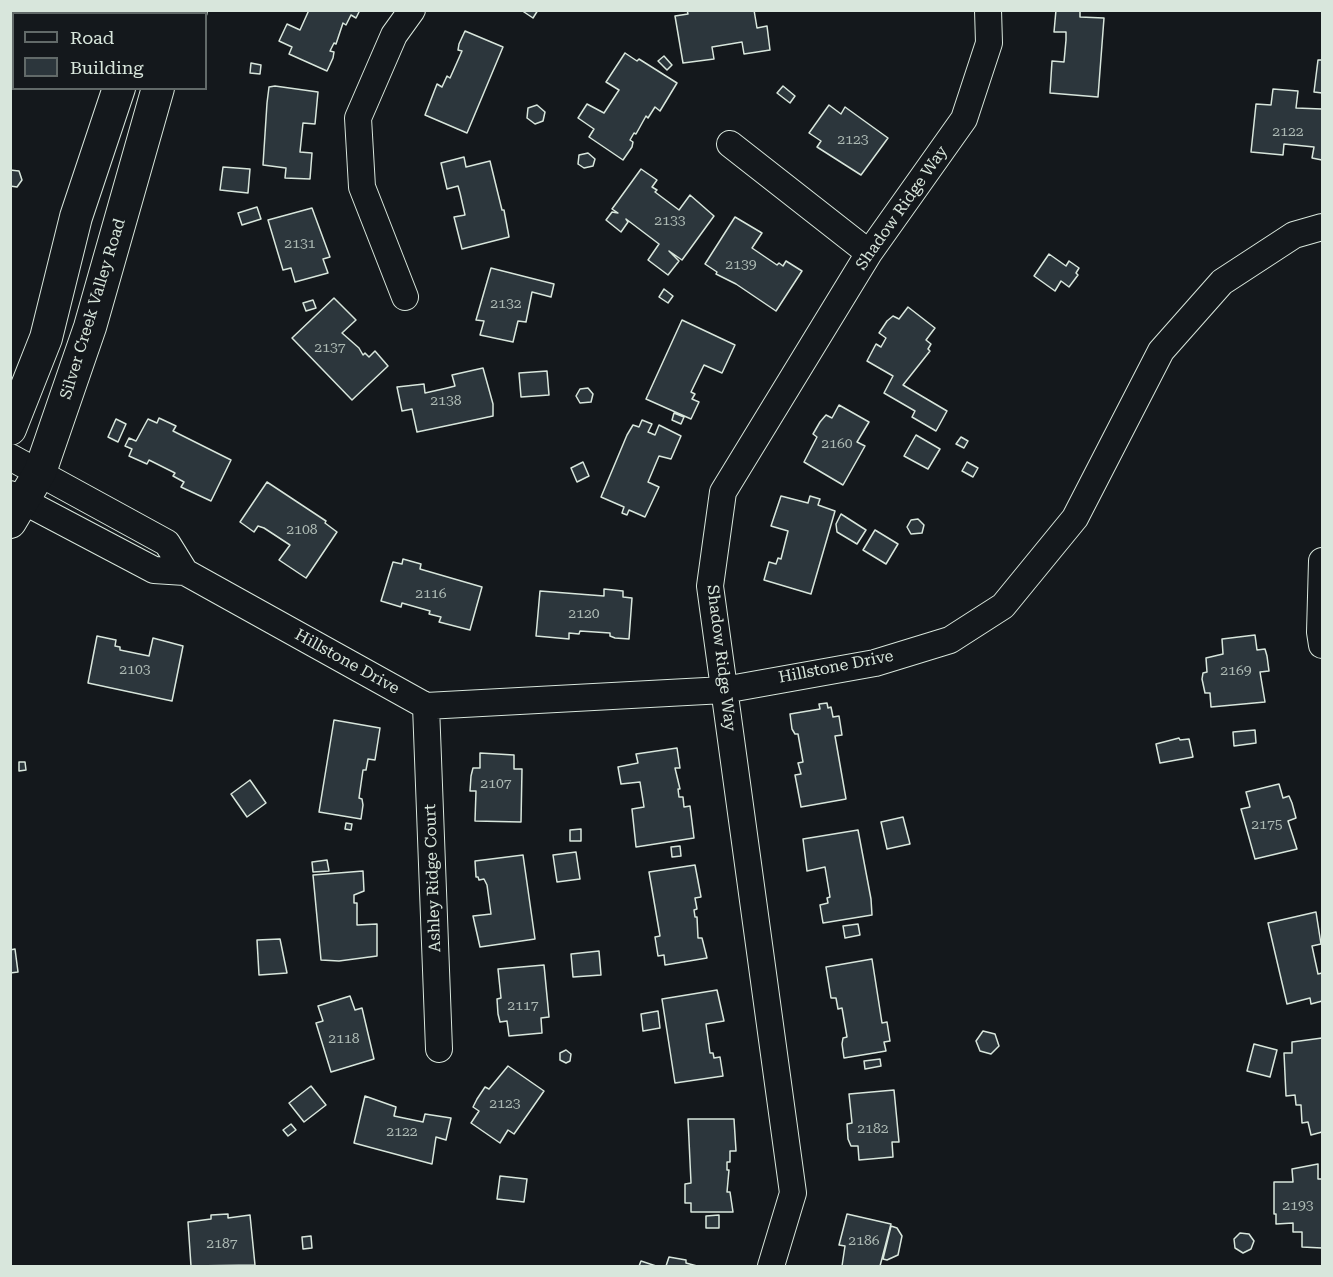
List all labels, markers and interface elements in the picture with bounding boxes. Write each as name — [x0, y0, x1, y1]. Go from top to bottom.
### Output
legend — [12, 12, 207, 90]
text: Road — [70, 27, 114, 48]
text: Building — [70, 57, 144, 78]
house number: 2122 — [1272, 124, 1304, 140]
house number: 2123 — [837, 132, 869, 148]
street label: Shadow Ridge Way — [852, 142, 952, 274]
house number: 2133 — [654, 213, 686, 229]
street label: Silver Creek Valley Road — [56, 216, 130, 402]
house number: 2131 — [284, 236, 316, 252]
house number: 2139 — [725, 257, 757, 273]
house number: 2132 — [490, 296, 522, 312]
house number: 2137 — [314, 340, 346, 356]
house number: 2138 — [430, 393, 462, 409]
house number: 2160 — [821, 436, 853, 452]
house number: 2108 — [286, 522, 318, 538]
street label: Shadow Ridge Way — [703, 584, 739, 732]
house number: 2116 — [415, 586, 447, 602]
house number: 2120 — [568, 606, 600, 622]
street label: Hillstone Drive — [291, 625, 403, 699]
street label: Hillstone Drive — [777, 646, 895, 688]
house number: 2103 — [119, 662, 151, 678]
house number: 2169 — [1220, 663, 1252, 679]
house number: 2107 — [480, 776, 512, 792]
street label: Ashley Ridge Court — [421, 804, 445, 952]
house number: 2175 — [1251, 817, 1283, 833]
house number: 2117 — [507, 998, 539, 1014]
house number: 2118 — [328, 1031, 360, 1047]
house number: 2123 — [489, 1096, 521, 1112]
house number: 2182 — [857, 1121, 889, 1137]
house number: 2122 — [386, 1124, 418, 1140]
house number: 2193 — [1282, 1198, 1314, 1214]
house number: 2186 — [848, 1233, 880, 1249]
house number: 2187 — [206, 1236, 238, 1252]

